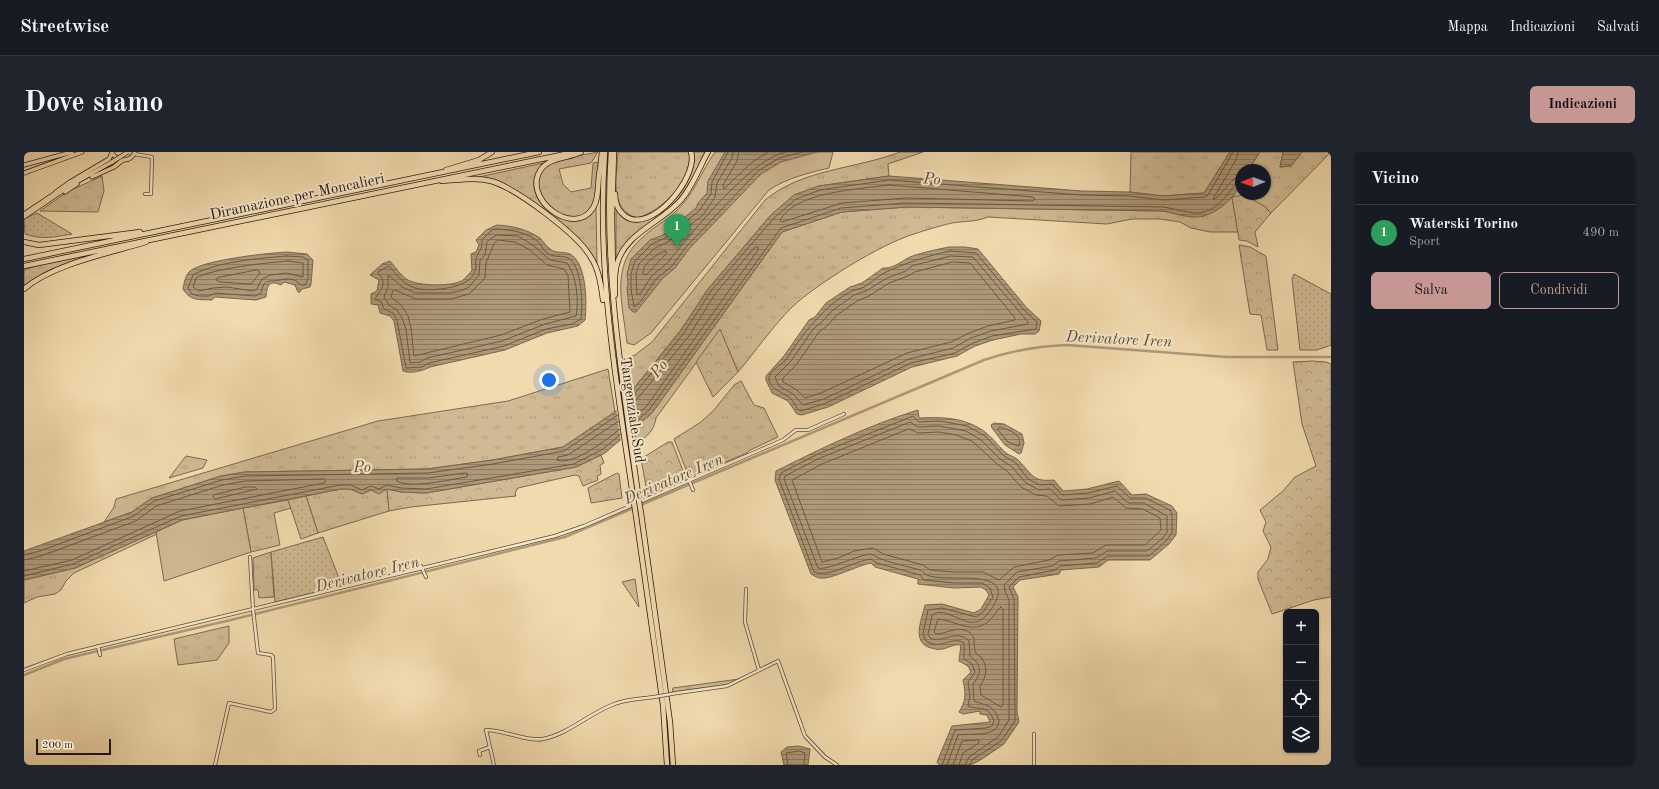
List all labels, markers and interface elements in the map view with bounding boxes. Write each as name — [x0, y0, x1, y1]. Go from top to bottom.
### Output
text: Streetwise — [20, 18, 109, 37]
text: Mappa — [1448, 20, 1488, 34]
text: Indicazioni — [1510, 20, 1575, 34]
text: Salvati — [1597, 20, 1639, 34]
button: Indicazioni — [1530, 86, 1635, 123]
text: Dove siamo — [24, 90, 164, 118]
north arrow — [1235, 164, 1271, 200]
text: Vicino — [1371, 170, 1419, 187]
water label: Po — [921, 171, 941, 189]
street label: Diramazione per Moncalieri — [209, 172, 386, 223]
pin: 1 — [664, 214, 690, 247]
text: Waterski Torino — [1409, 217, 1518, 232]
text: 1 — [1380, 226, 1388, 239]
text: 490 m — [1582, 226, 1619, 239]
text: Sport — [1409, 235, 1440, 248]
button: Salva — [1371, 272, 1491, 309]
button: Condividi — [1499, 272, 1619, 309]
water label: Derivatore Iren — [1064, 329, 1172, 351]
street label: Tangenziale Sud — [617, 356, 646, 464]
water label: Po — [647, 357, 671, 382]
your location — [539, 370, 559, 390]
water label: Derivatore Iren — [621, 452, 726, 508]
water label: Po — [352, 460, 371, 476]
water label: Derivatore Iren — [313, 554, 421, 596]
map controls — [1283, 609, 1319, 753]
button: + — [1283, 609, 1319, 645]
button: − — [1283, 645, 1319, 681]
button: locate — [1283, 681, 1319, 717]
button: layers — [1283, 717, 1319, 753]
scale bar — [36, 737, 111, 756]
text: 200 m — [42, 740, 73, 751]

